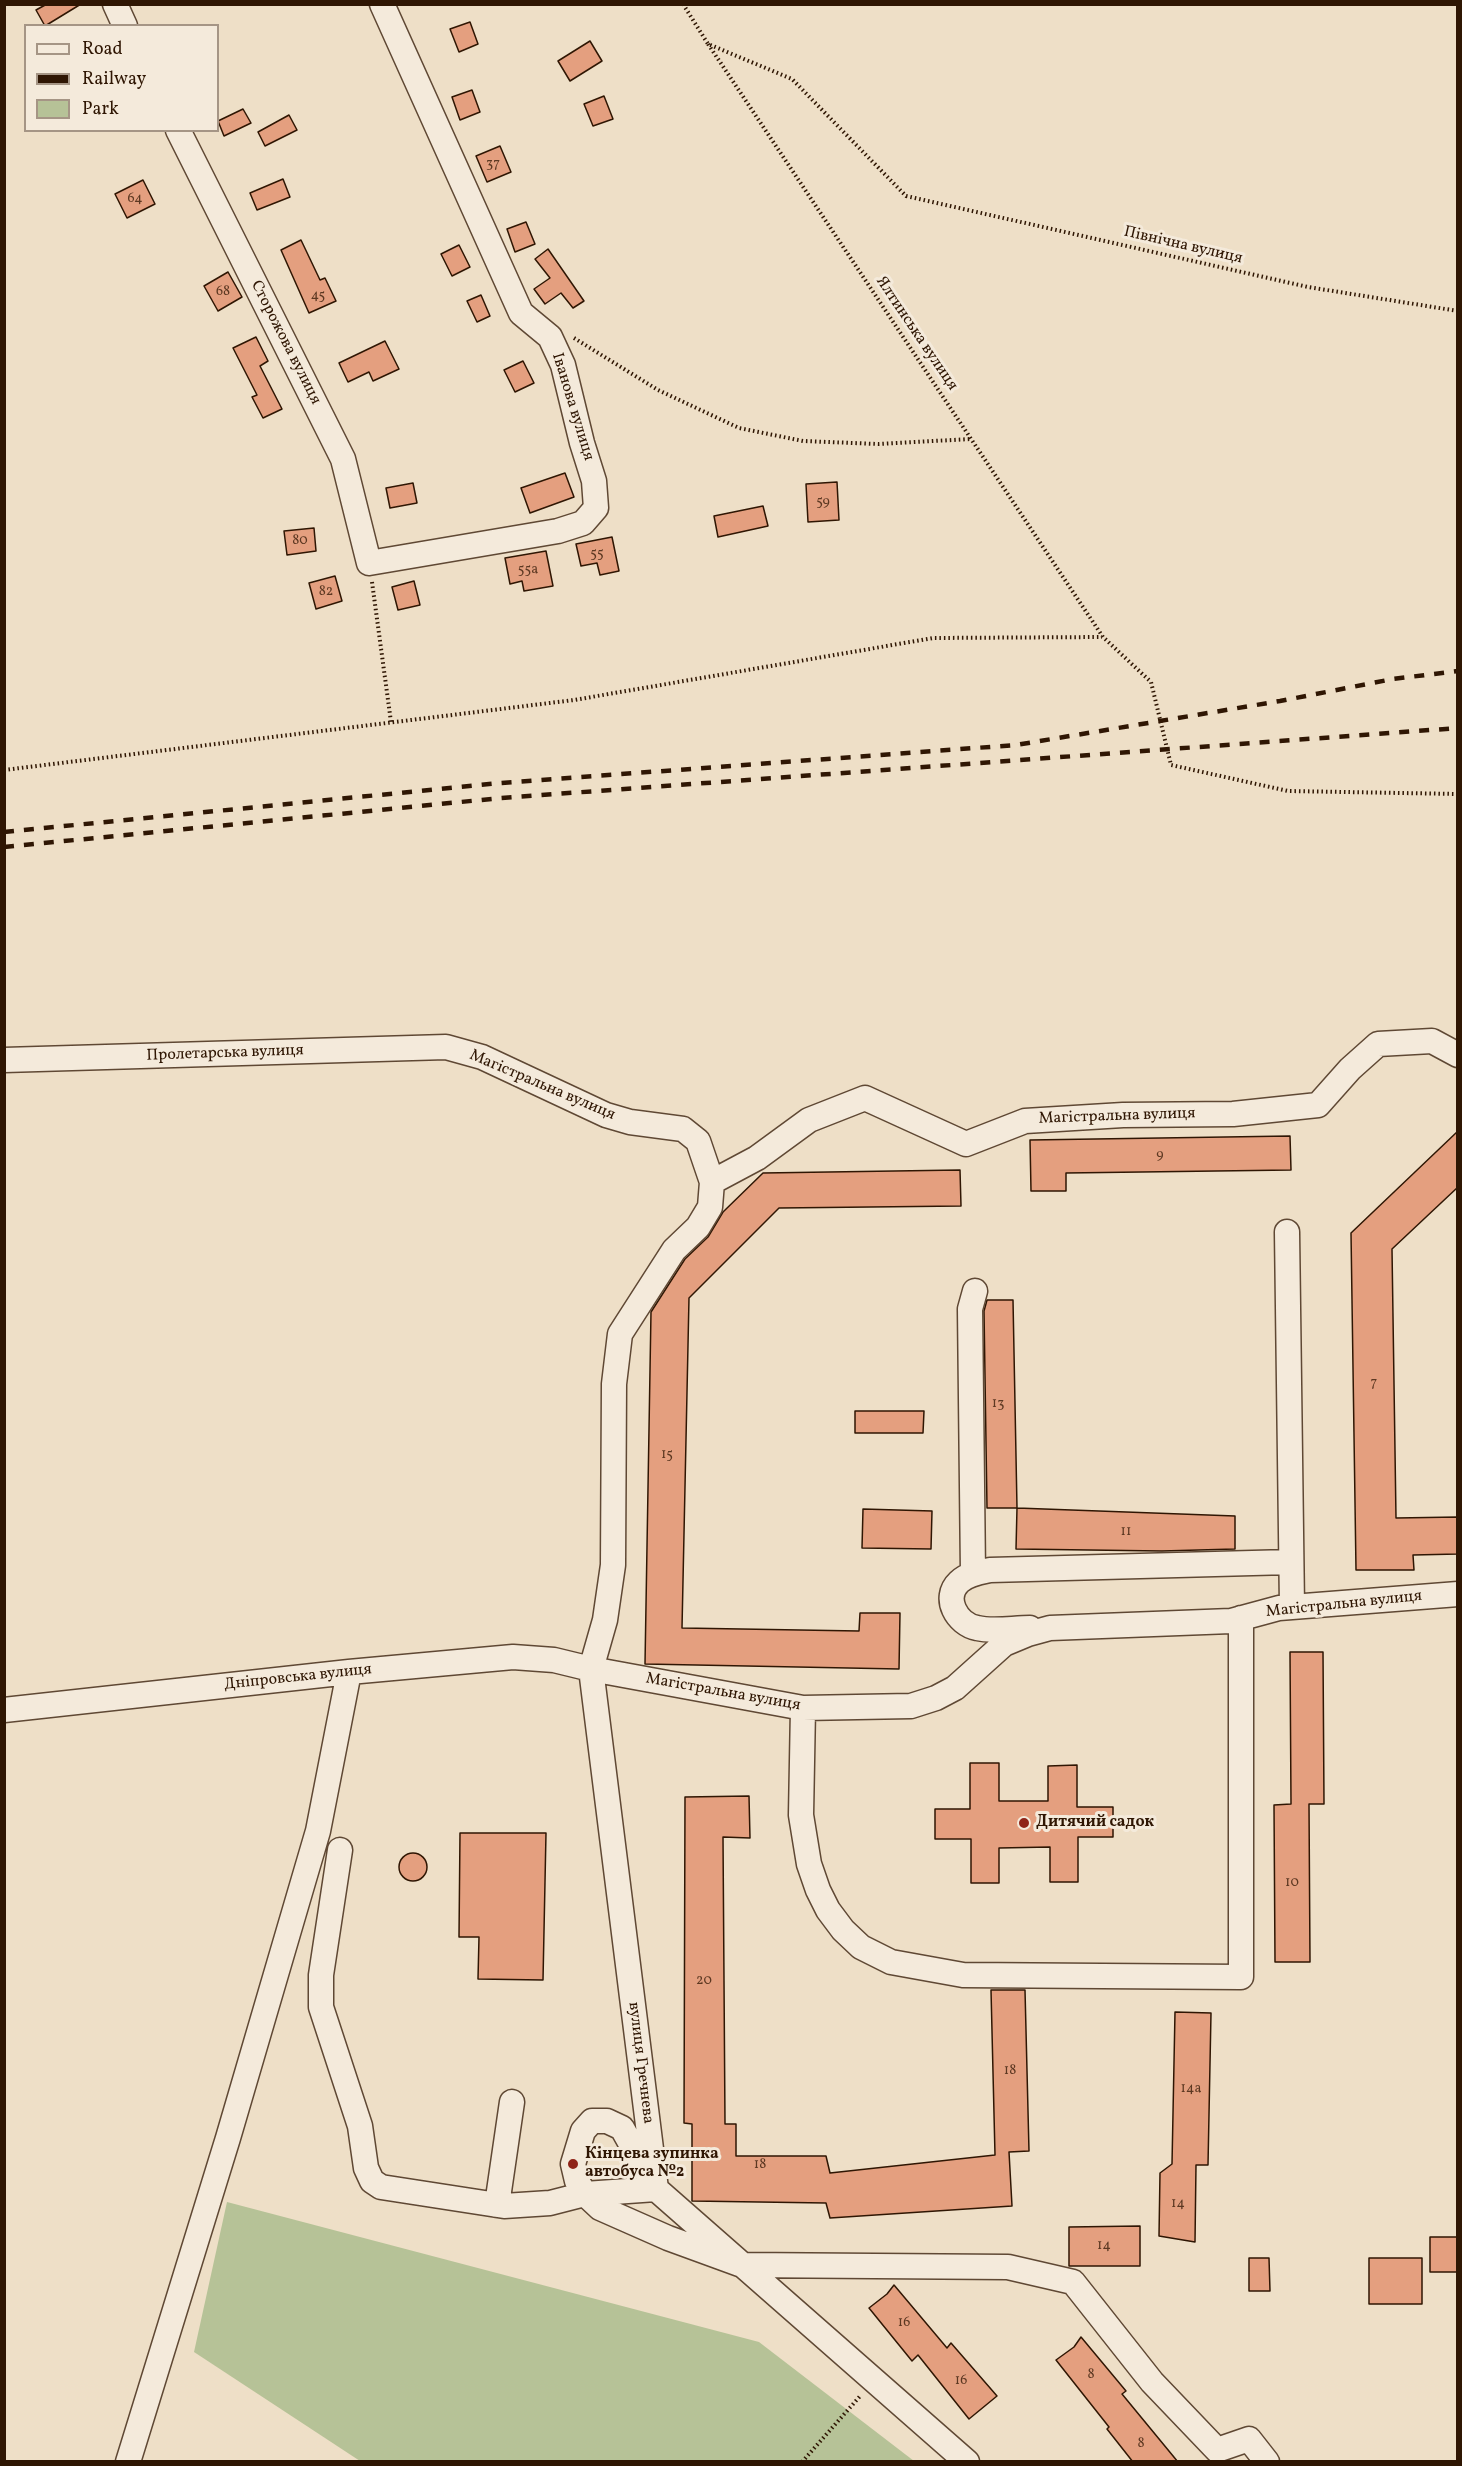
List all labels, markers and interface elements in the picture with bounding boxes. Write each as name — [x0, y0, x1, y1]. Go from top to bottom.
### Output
legend — [24, 24, 219, 132]
text: Road — [82, 37, 123, 62]
text: Railway — [82, 67, 146, 92]
text: Park — [82, 97, 119, 122]
house number: 37 — [486, 156, 500, 172]
house number: 64 — [127, 191, 143, 207]
street label: Північна вулиця — [1122, 223, 1244, 269]
street label: Ялтинська вулиця — [871, 273, 961, 395]
street label: Сторожова вулиця — [245, 278, 325, 408]
house number: 68 — [216, 284, 230, 300]
house number: 45 — [311, 288, 325, 304]
street label: Іванова вулиця — [546, 351, 598, 463]
house number: 59 — [816, 494, 830, 510]
house number: 80 — [292, 533, 308, 549]
house number: 55 — [590, 546, 604, 562]
house number: 55а — [518, 562, 538, 578]
house number: 82 — [319, 584, 333, 600]
street label: Пролетарська вулиця — [146, 1042, 304, 1066]
street label: Магістральна вулиця — [466, 1047, 618, 1125]
street label: Магістральна вулиця — [1038, 1105, 1196, 1129]
house number: 9 — [1156, 1147, 1164, 1163]
house number: 7 — [1371, 1375, 1377, 1391]
house number: 13 — [992, 1396, 1004, 1412]
house number: 15 — [661, 1447, 673, 1463]
house number: 11 — [1121, 1524, 1131, 1540]
street label: Магістральна вулиця — [1265, 1587, 1423, 1623]
street label: Дніпровська вулиця — [223, 1661, 373, 1695]
street label: Магістральна вулиця — [644, 1670, 802, 1716]
place label: Дитячий садок — [1036, 1813, 1154, 1833]
marker: Дитячий садок — [1017, 1816, 1031, 1830]
house number: 10 — [1285, 1875, 1299, 1891]
house number: 20 — [696, 1973, 712, 1989]
street label: вулиця Гречнева — [623, 2001, 657, 2125]
house number: 18 — [1004, 2063, 1016, 2079]
house number: 14а — [1181, 2081, 1201, 2097]
place label: Кінцева зупинка автобуса №2 — [585, 2145, 719, 2183]
marker: Кінцева зупинка автобуса №2 — [566, 2157, 580, 2171]
house number: 18 — [754, 2157, 766, 2173]
house number: 14 — [1171, 2196, 1185, 2212]
house number: 14 — [1097, 2238, 1111, 2254]
house number: 16 — [898, 2315, 910, 2331]
house number: 8 — [1087, 2367, 1095, 2383]
house number: 16 — [955, 2373, 967, 2389]
house number: 8 — [1137, 2436, 1145, 2452]

